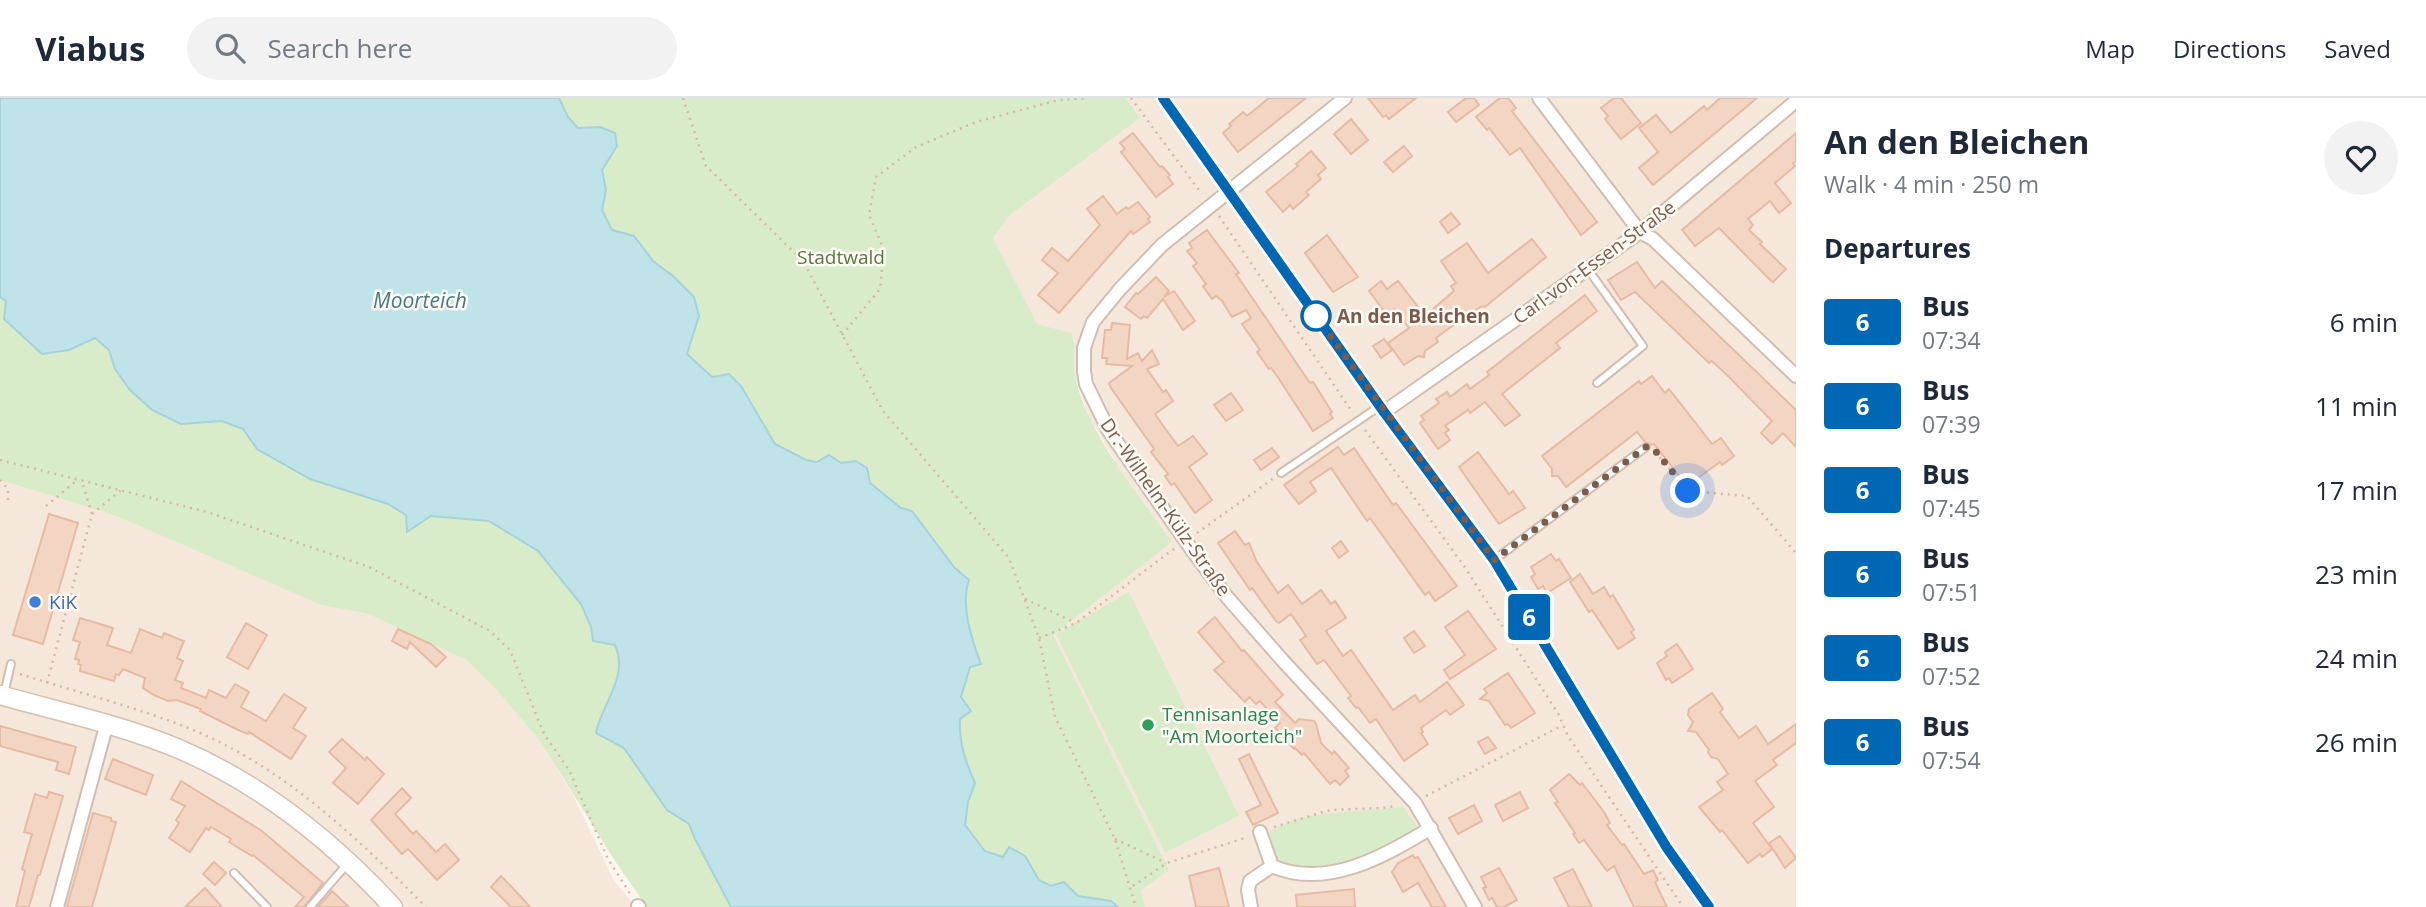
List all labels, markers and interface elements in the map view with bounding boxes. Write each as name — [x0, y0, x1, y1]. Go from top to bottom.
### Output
search box — [187, 17, 677, 80]
text: Viabus — [35, 26, 145, 71]
icon: search — [211, 29, 249, 67]
text: Search here — [267, 30, 412, 66]
text: Map — [2085, 32, 2135, 65]
text: Directions — [2173, 32, 2286, 65]
text: Saved — [2324, 32, 2391, 65]
text: An den Bleichen — [1824, 119, 2089, 164]
button: heart — [2324, 121, 2398, 195]
text: Walk · 4 min · 250 m — [1824, 168, 2039, 200]
street label: Carl-von-Essen-Straße — [1507, 194, 1681, 330]
text: Departures — [1824, 230, 1971, 266]
park label: Stadtwald — [797, 244, 885, 270]
water label: Moorteich — [373, 286, 467, 314]
text: Bus — [1922, 288, 1969, 324]
marker: An den Bleichen — [1301, 301, 1331, 331]
place label: An den Bleichen — [1337, 303, 1490, 329]
text: 6 min — [2330, 304, 2398, 340]
text: 6 — [1856, 305, 1869, 338]
text: 07:34 — [1922, 324, 1981, 356]
text: Bus — [1922, 372, 1969, 408]
text: 11 min — [2315, 388, 2398, 424]
text: 6 — [1856, 389, 1869, 422]
text: 07:39 — [1922, 408, 1981, 440]
street label: Dr.-Wilhelm-Külz-Straße — [1095, 413, 1237, 601]
text: Bus — [1922, 456, 1969, 492]
text: 17 min — [2315, 472, 2398, 508]
your location — [1670, 473, 1705, 508]
text: 6 — [1856, 473, 1869, 506]
text: 07:45 — [1922, 492, 1981, 524]
text: Bus — [1922, 540, 1969, 576]
text: 23 min — [2315, 556, 2398, 592]
text: 6 — [1856, 557, 1869, 590]
text: 07:51 — [1922, 576, 1981, 608]
place label: KiK — [49, 589, 77, 615]
marker: KiK — [27, 594, 43, 610]
line badge: 6 — [1506, 594, 1552, 640]
text: 6 — [1522, 600, 1536, 633]
text: Bus — [1922, 624, 1969, 660]
text: 24 min — [2315, 640, 2398, 676]
text: 6 — [1856, 641, 1869, 674]
text: 07:52 — [1922, 660, 1981, 692]
place label: Tennisanlage "Am Moorteich" — [1162, 701, 1302, 749]
text: Bus — [1922, 708, 1969, 744]
marker: Tennisanlage "Am Moorteich" — [1140, 717, 1156, 733]
text: 26 min — [2315, 724, 2398, 760]
text: 6 — [1856, 725, 1869, 758]
text: 07:54 — [1922, 744, 1981, 776]

